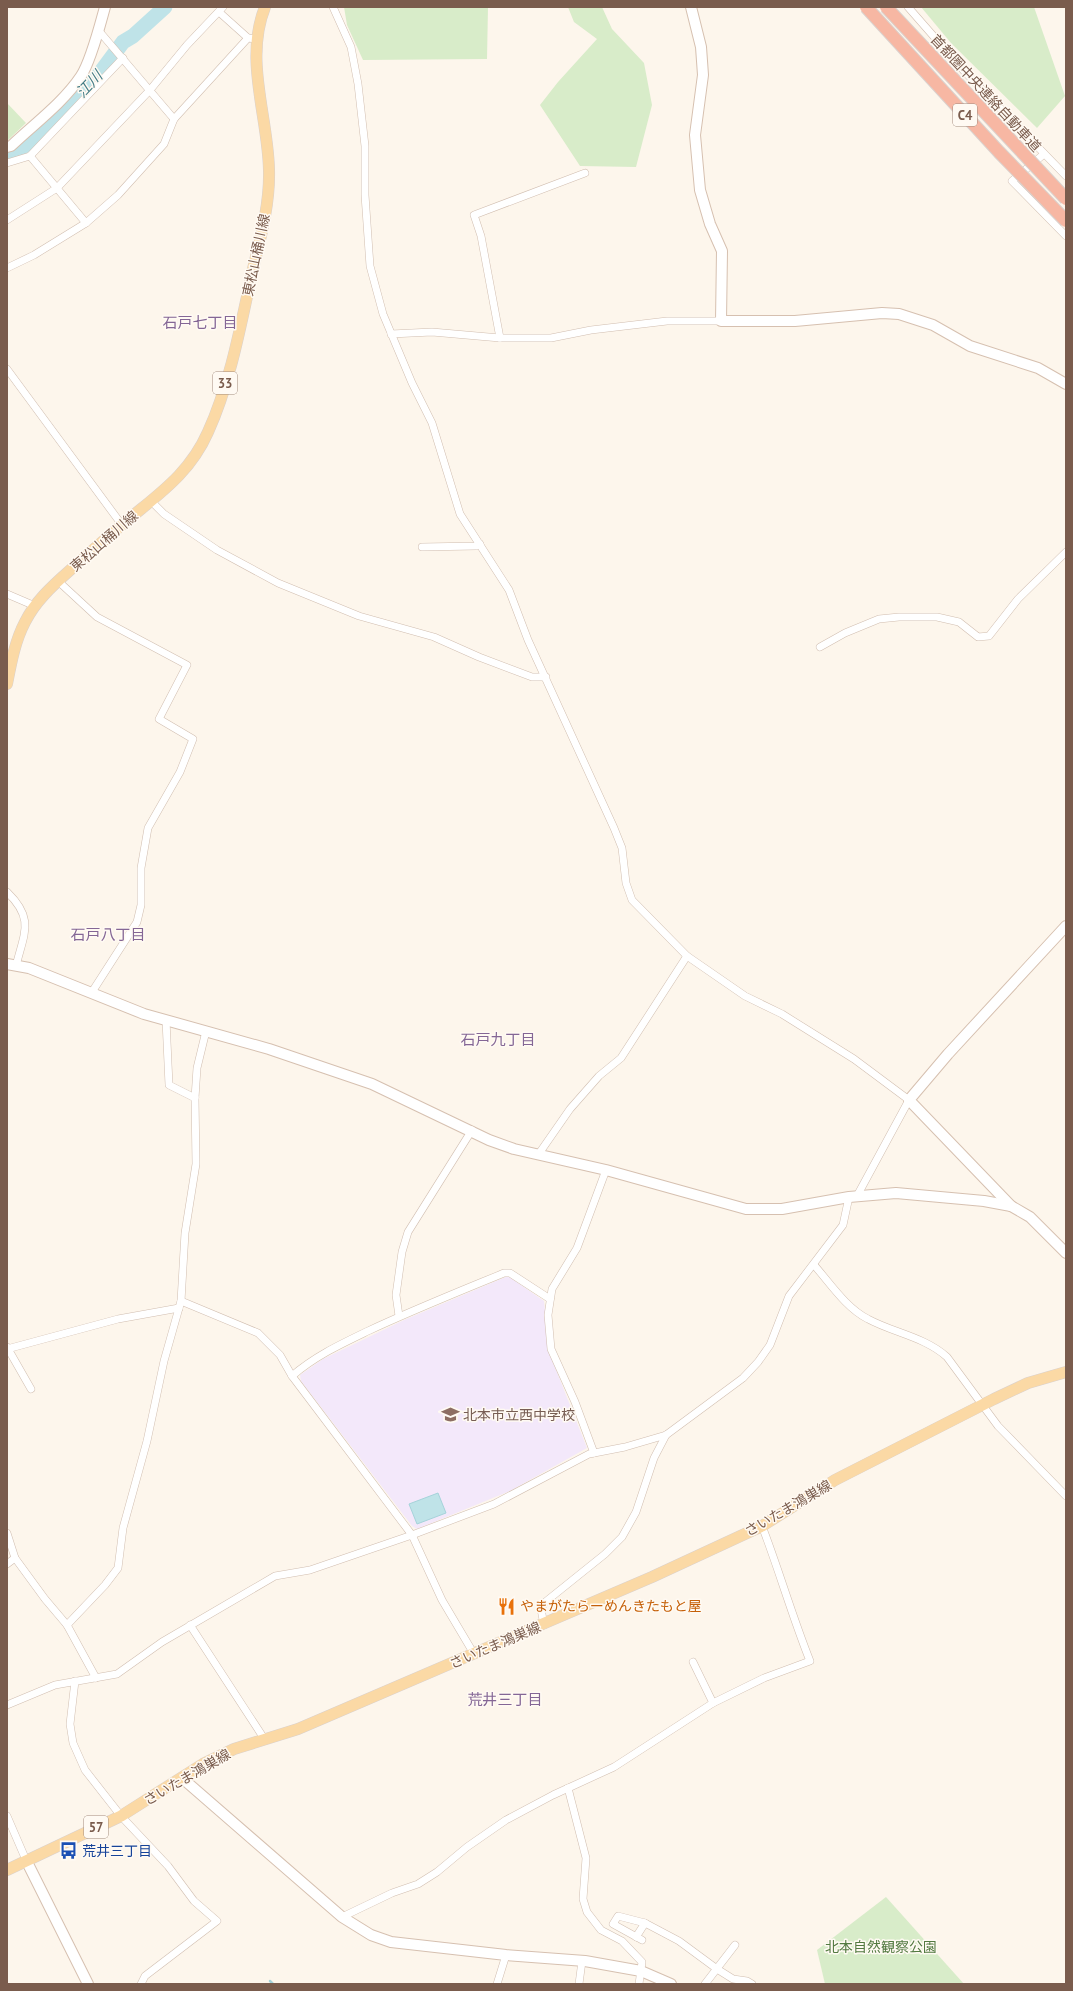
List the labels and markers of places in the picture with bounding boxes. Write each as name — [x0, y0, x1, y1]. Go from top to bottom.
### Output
school or university icon: 北本市立西中学校 — [440, 1405, 460, 1425]
place label: 北本市立西中学校 — [463, 1406, 575, 1424]
restaurant icon: やまがたらーめんきたもと屋 — [497, 1596, 517, 1616]
place label: やまがたらーめんきたもと屋 — [520, 1597, 702, 1615]
bus stop icon: 荒井三丁目 — [59, 1841, 79, 1861]
place label: 荒井三丁目 — [82, 1842, 152, 1860]

